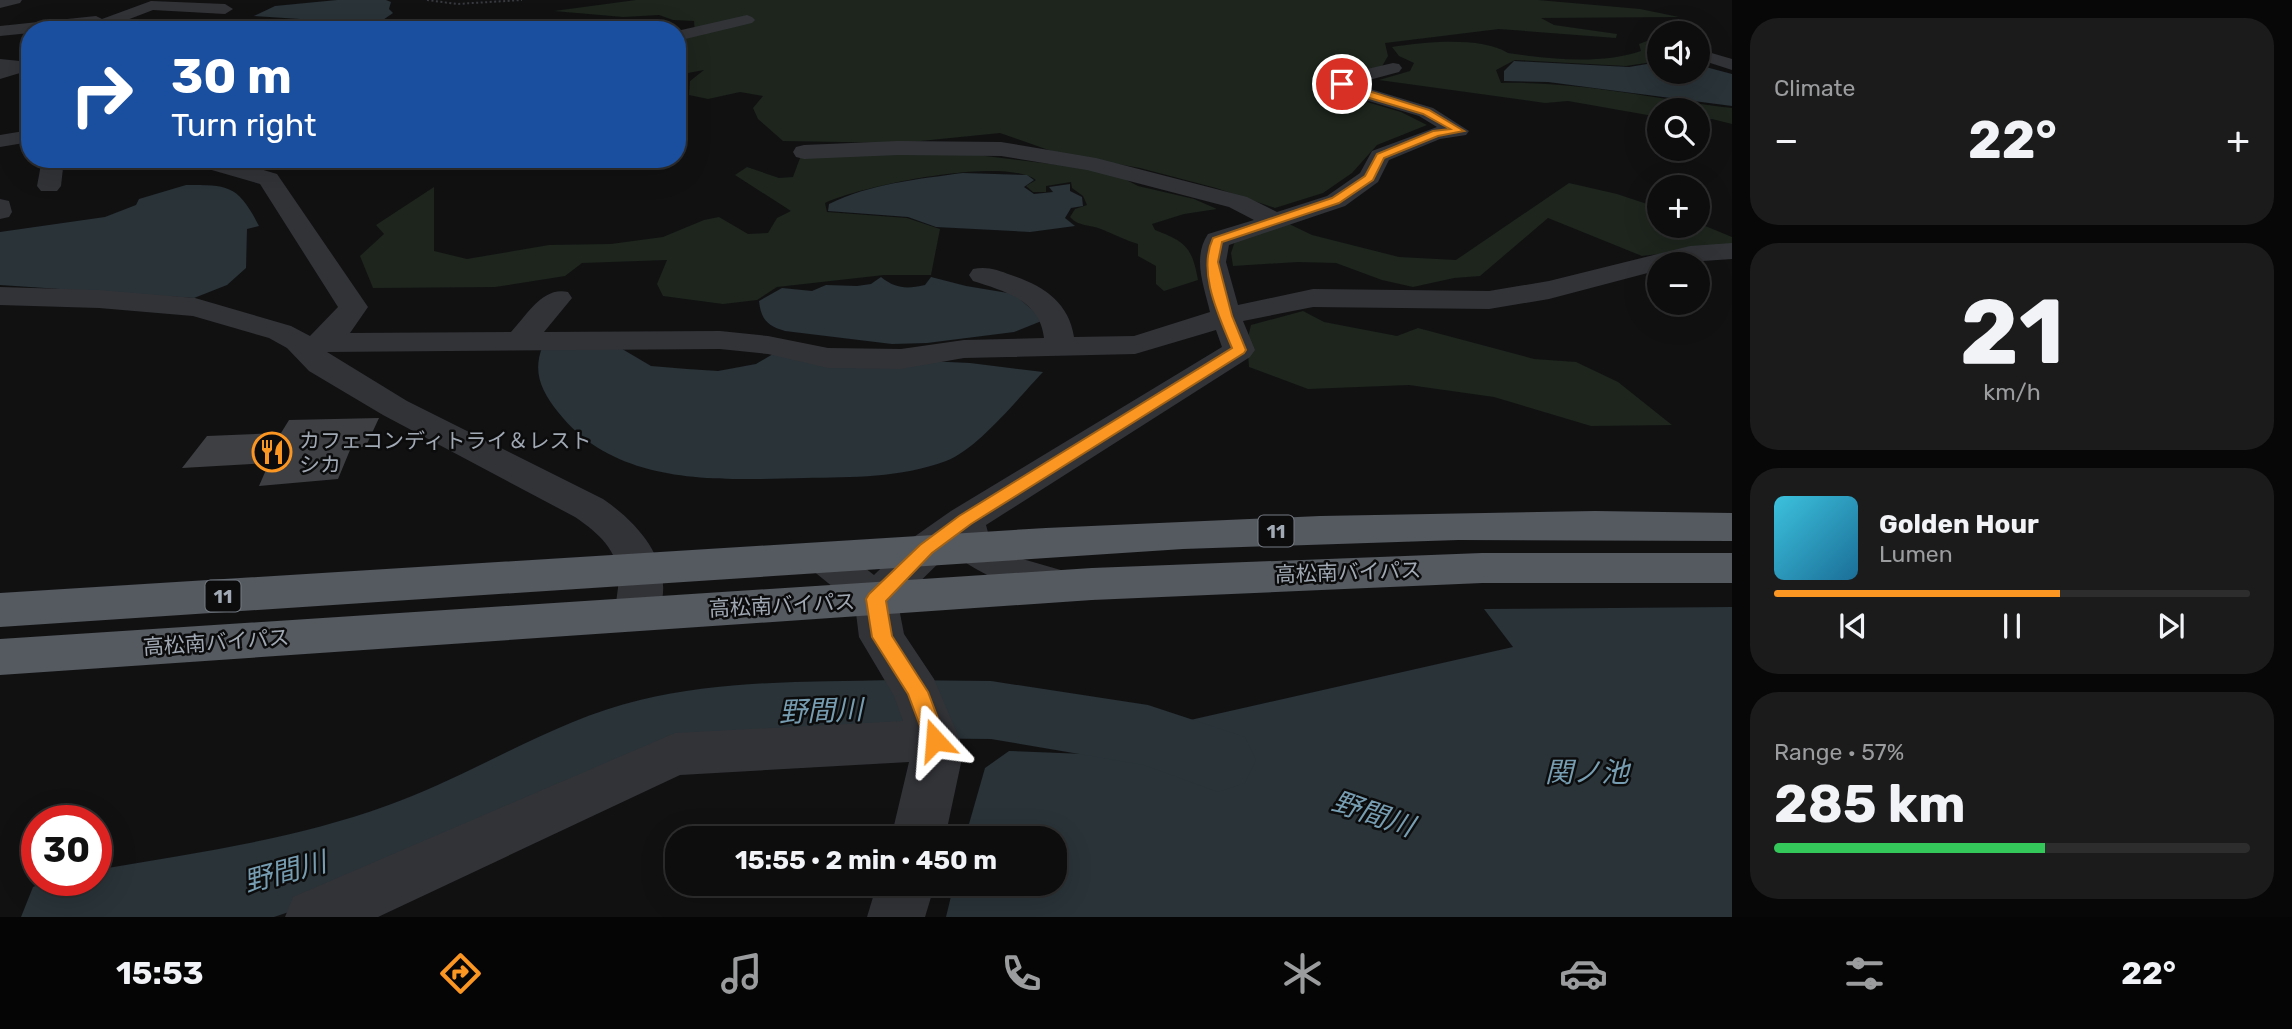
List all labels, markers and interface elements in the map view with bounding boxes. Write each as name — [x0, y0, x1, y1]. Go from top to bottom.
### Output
map controls — [1647, 21, 1710, 315]
button: sound — [1647, 21, 1710, 84]
text: 30 m — [171, 47, 292, 105]
icon: right — [56, 49, 147, 140]
pin — [1312, 54, 1372, 114]
icon: arrive — [1323, 65, 1361, 103]
text: Climate — [1774, 74, 1855, 102]
button: search — [1647, 98, 1710, 161]
text: Turn right — [171, 106, 316, 144]
text: 22° — [1968, 109, 2057, 171]
text: − — [1774, 117, 1799, 163]
text: + — [2226, 117, 2250, 163]
button: + — [1647, 175, 1710, 238]
button: − — [1647, 252, 1710, 315]
text: 21 — [1960, 278, 2064, 386]
text: km/h — [1983, 378, 2041, 406]
place label: カフェコンディトライ＆レスト シカ — [299, 428, 592, 477]
restaurant icon: カフェコンディトライ＆レスト シカ — [251, 431, 293, 473]
text: Golden Hour — [1879, 509, 2039, 540]
road number: 11 — [1258, 516, 1294, 546]
text: Lumen — [1879, 540, 1953, 568]
street label: 高松南バイパス — [1274, 557, 1422, 587]
road number: 11 — [206, 580, 241, 611]
street label: 高松南バイパス — [708, 589, 856, 621]
icon: previous — [1834, 607, 1872, 645]
icon: pause — [1993, 607, 2031, 645]
icon: next — [2152, 607, 2190, 645]
street label: 高松南バイパス — [142, 624, 290, 660]
water label: 野間川 — [778, 693, 867, 729]
position arrow — [898, 703, 972, 777]
text: Range · 57% — [1774, 738, 1904, 766]
water label: 関ノ池 — [1545, 756, 1632, 789]
text: 285 km — [1774, 773, 1966, 835]
water label: 野間川 — [1328, 785, 1421, 844]
speed limit sign: 30 — [21, 805, 112, 896]
water label: 野間川 — [240, 844, 333, 899]
text: 15:55 · 2 min · 450 m — [735, 845, 997, 876]
icon: directions — [436, 949, 485, 998]
icon: music — [717, 949, 766, 998]
icon: phone — [997, 949, 1046, 998]
icon: climate — [1278, 949, 1327, 998]
icon: car — [1559, 949, 1608, 998]
icon: filters — [1840, 949, 1889, 998]
text: 15:53 — [116, 954, 204, 992]
text: 22° — [2121, 954, 2176, 992]

